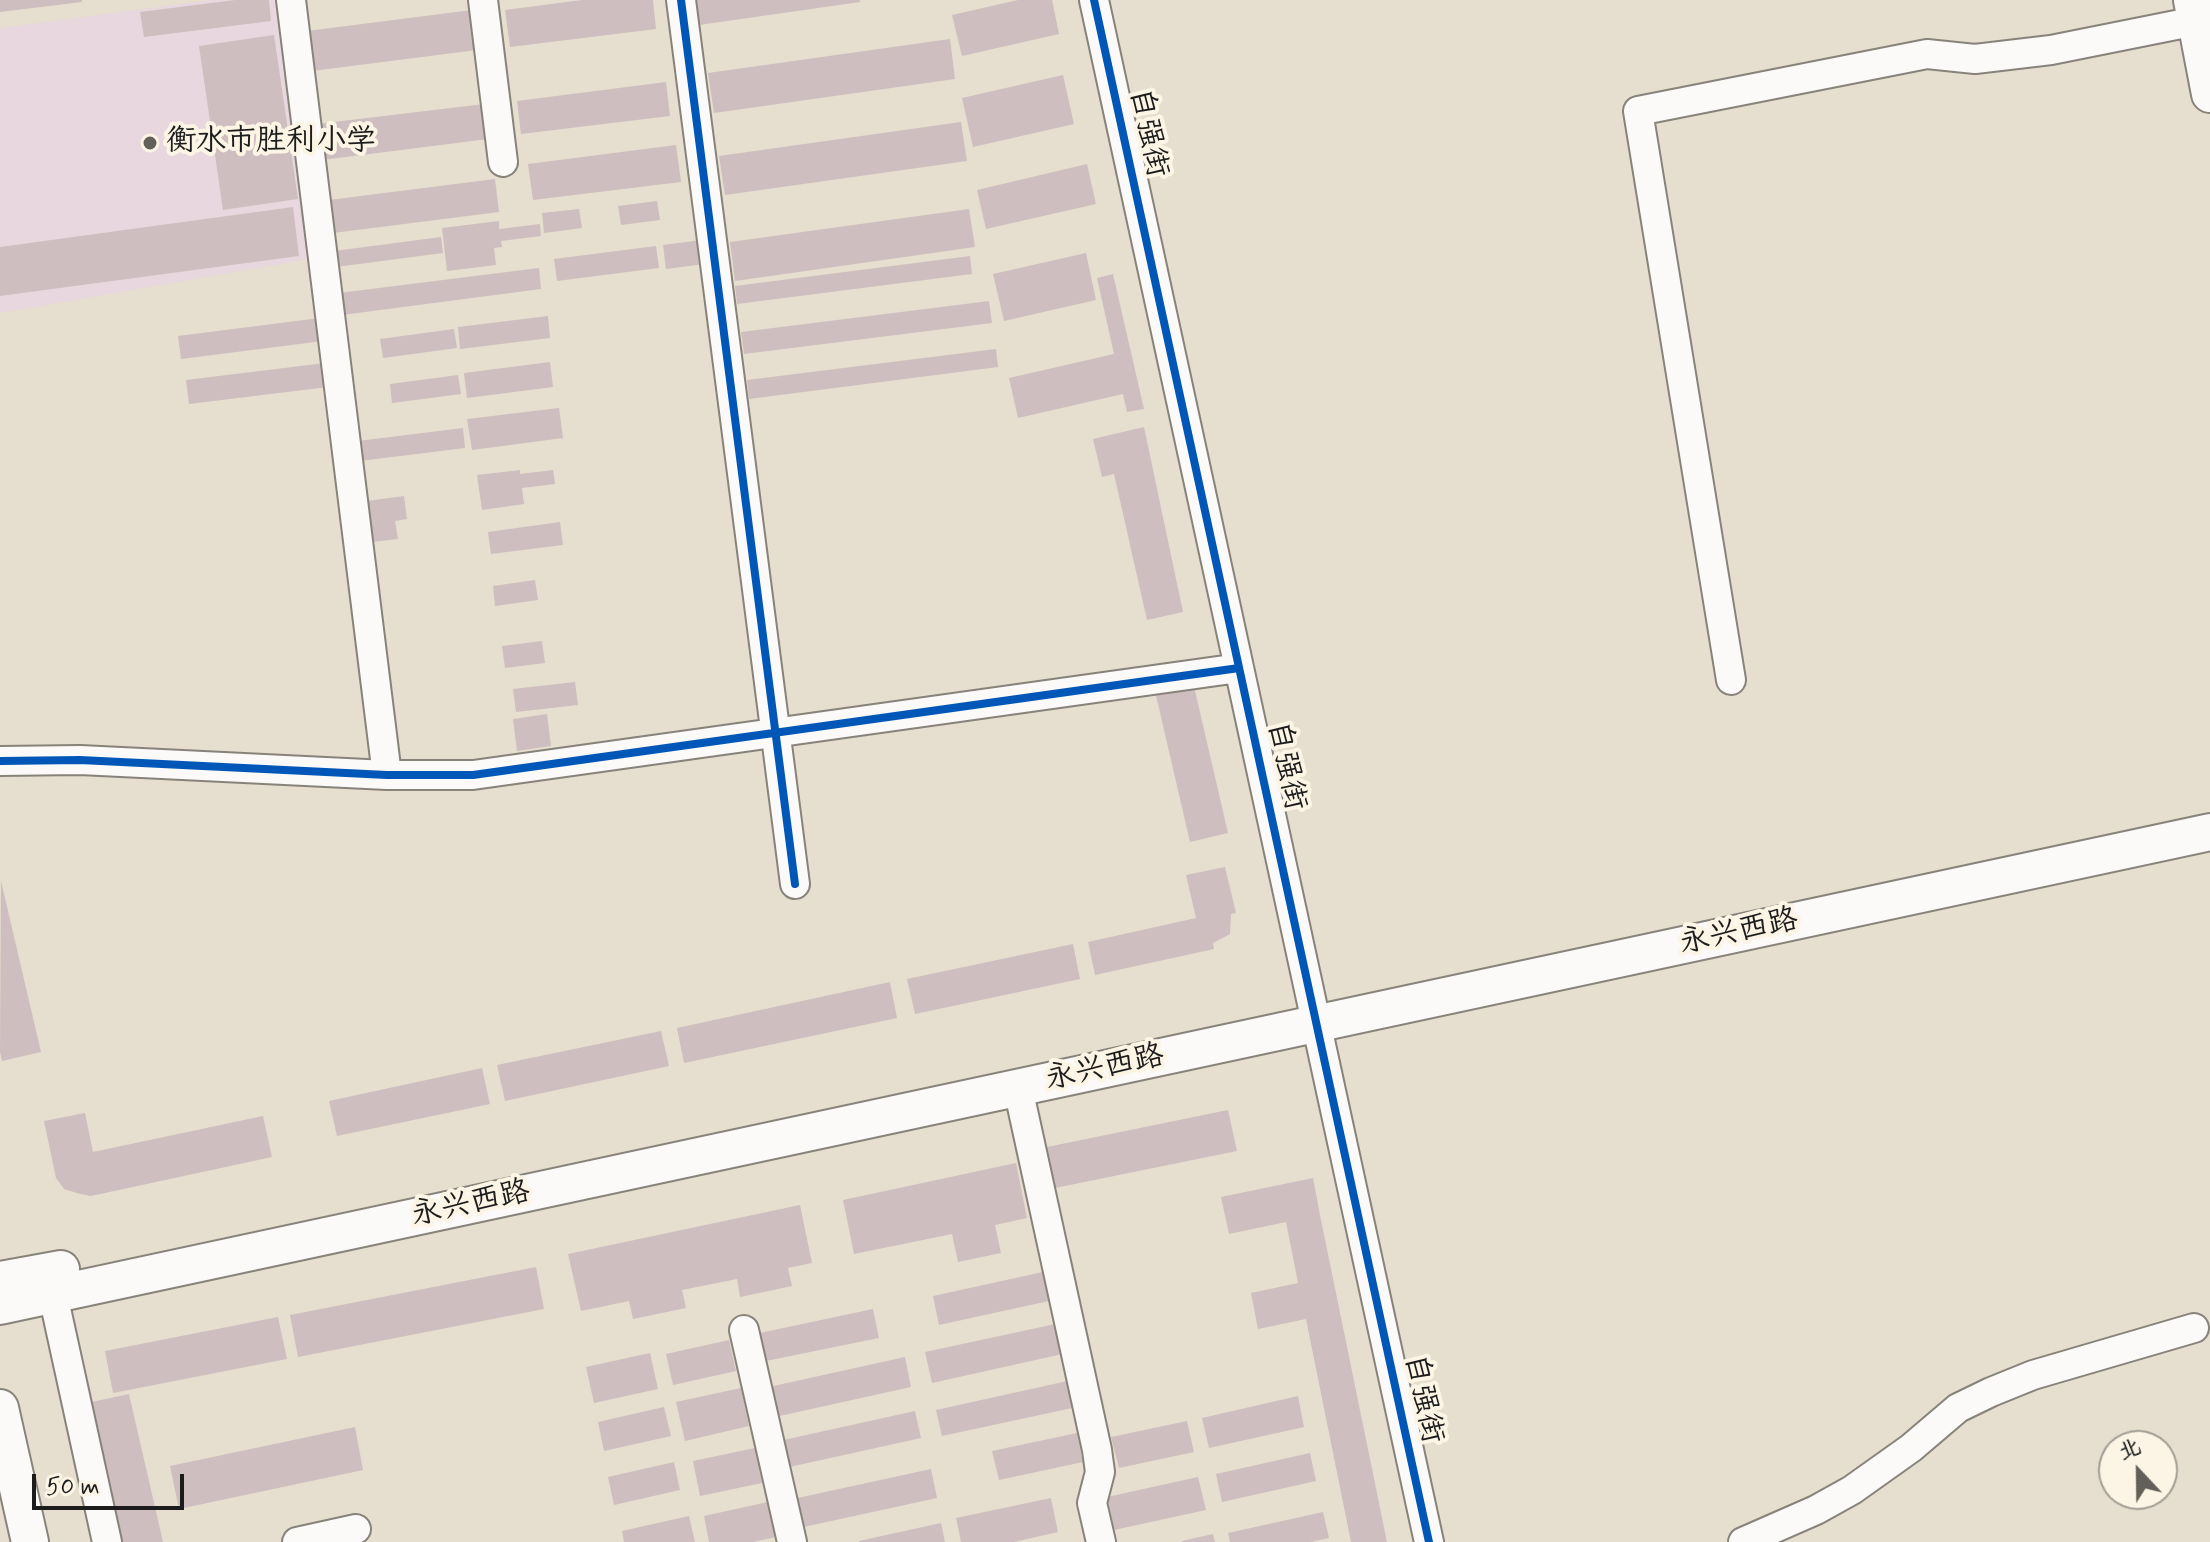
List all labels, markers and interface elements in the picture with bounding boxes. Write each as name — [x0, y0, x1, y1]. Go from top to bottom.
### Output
street label: 自强街 — [1120, 85, 1174, 181]
place label: 衡水市胜利小学 — [166, 125, 376, 161]
marker: 衡水市胜利小学 — [141, 134, 159, 152]
street label: 自强街 — [1258, 718, 1312, 814]
street label: 永兴西路 — [1677, 903, 1801, 963]
street label: 永兴西路 — [1043, 1039, 1167, 1099]
street label: 永兴西路 — [409, 1175, 533, 1235]
street label: 自强街 — [1395, 1351, 1449, 1447]
north arrow — [2098, 1430, 2178, 1510]
text: 北 — [2114, 1433, 2145, 1467]
scale bar — [36, 1458, 188, 1508]
text: 50 m — [46, 1472, 100, 1503]

